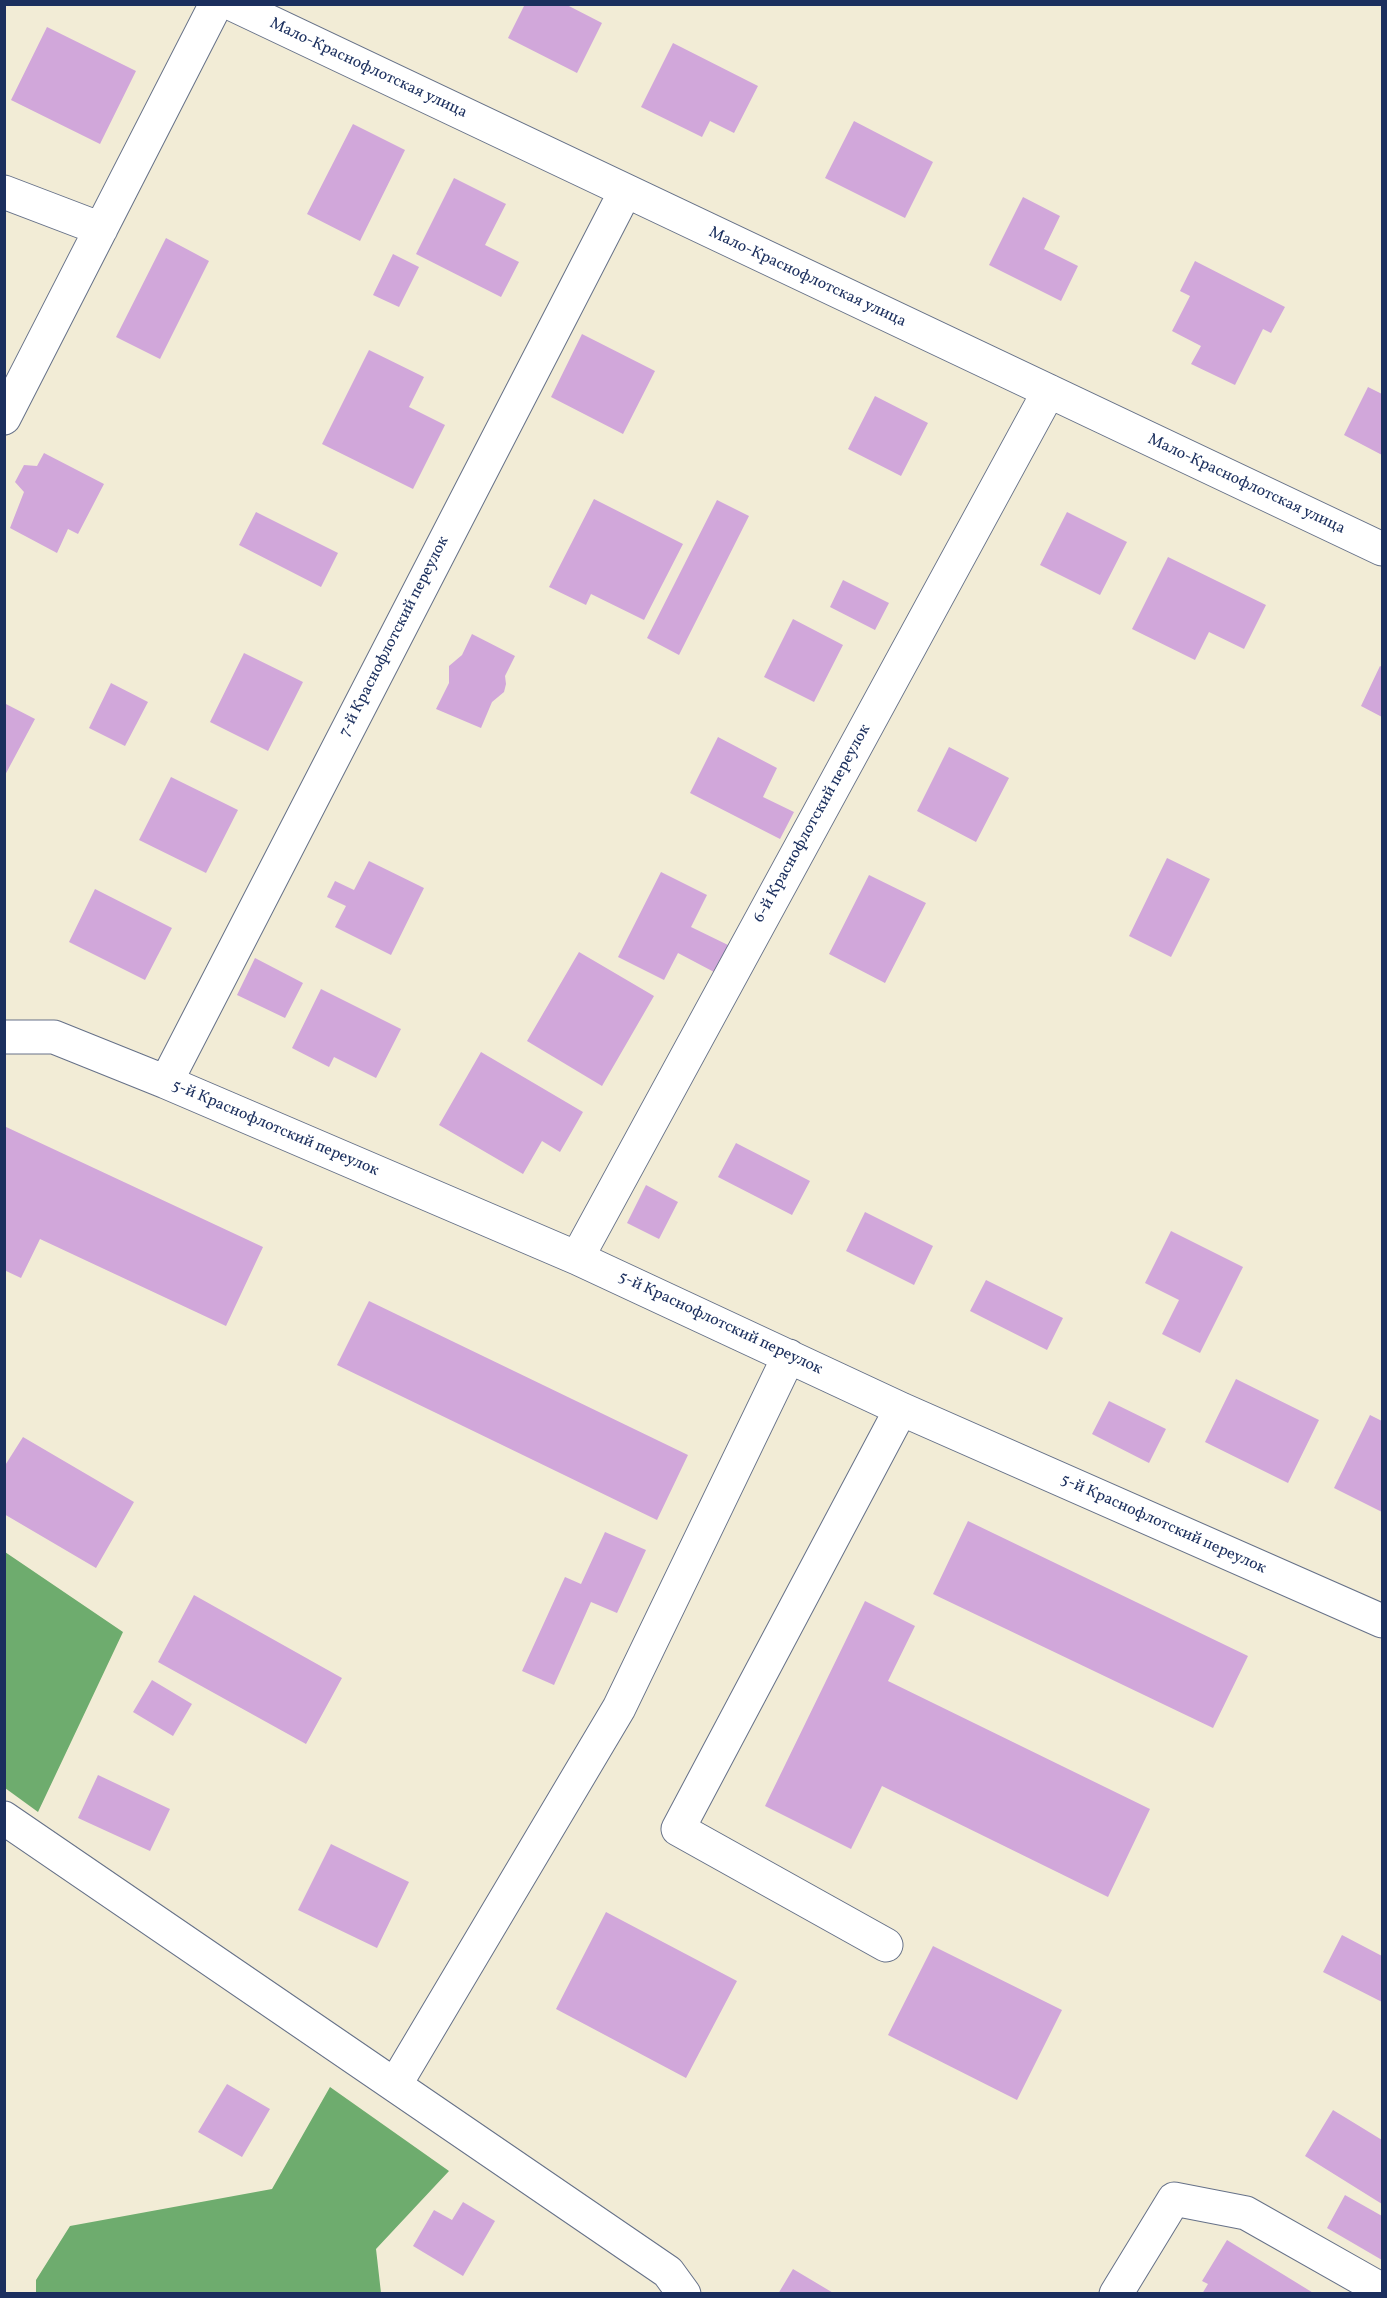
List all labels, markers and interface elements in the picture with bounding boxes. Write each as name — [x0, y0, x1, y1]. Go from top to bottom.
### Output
street label: Мало-Краснофлотская улица — [266, 15, 470, 123]
street label: Мало-Краснофлотская улица — [705, 224, 909, 332]
street label: Мало-Краснофлотская улица — [1144, 431, 1348, 539]
street label: 7-й Краснофлотский переулок — [336, 534, 454, 740]
street label: 6-й Краснофлотский переулок — [750, 721, 876, 927]
street label: 5-й Краснофлотский переулок — [169, 1077, 381, 1181]
street label: 5-й Краснофлотский переулок — [615, 1268, 825, 1380]
street label: 5-й Краснофлотский переулок — [1057, 1471, 1269, 1579]

